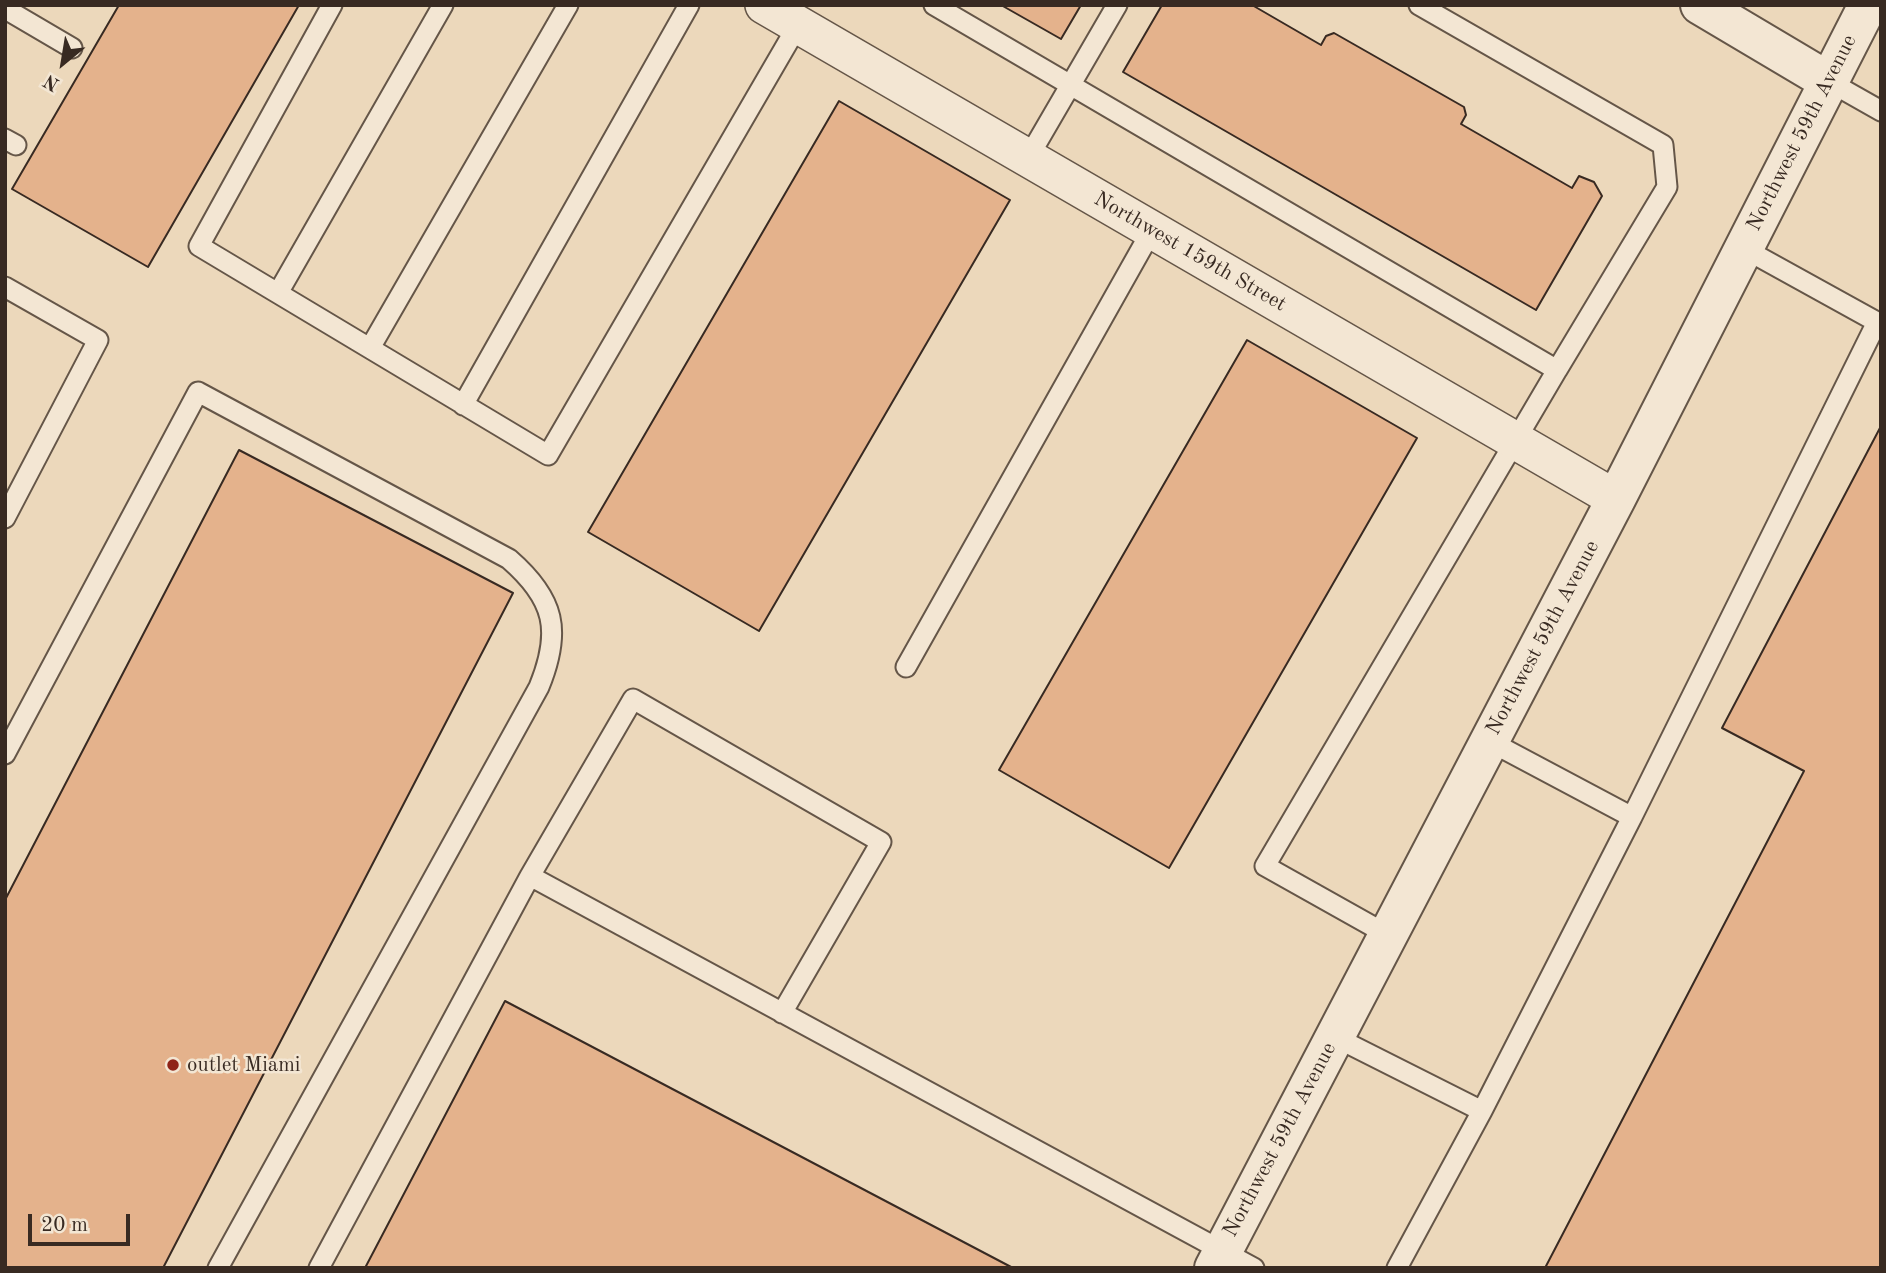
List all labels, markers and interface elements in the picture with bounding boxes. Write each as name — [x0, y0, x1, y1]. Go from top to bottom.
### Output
north arrow — [28, 28, 98, 98]
street label: Northwest 59th Avenue — [1742, 31, 1862, 235]
text: N — [41, 70, 63, 93]
street label: Northwest 159th Street — [1089, 187, 1291, 317]
street label: Northwest 59th Avenue — [1481, 536, 1605, 740]
street label: Northwest 59th Avenue — [1218, 1038, 1342, 1242]
place label: outlet Miami — [187, 1052, 301, 1078]
marker: outlet Miami — [165, 1057, 181, 1073]
scale bar — [32, 1200, 133, 1244]
text: 20 m — [41, 1215, 88, 1236]

